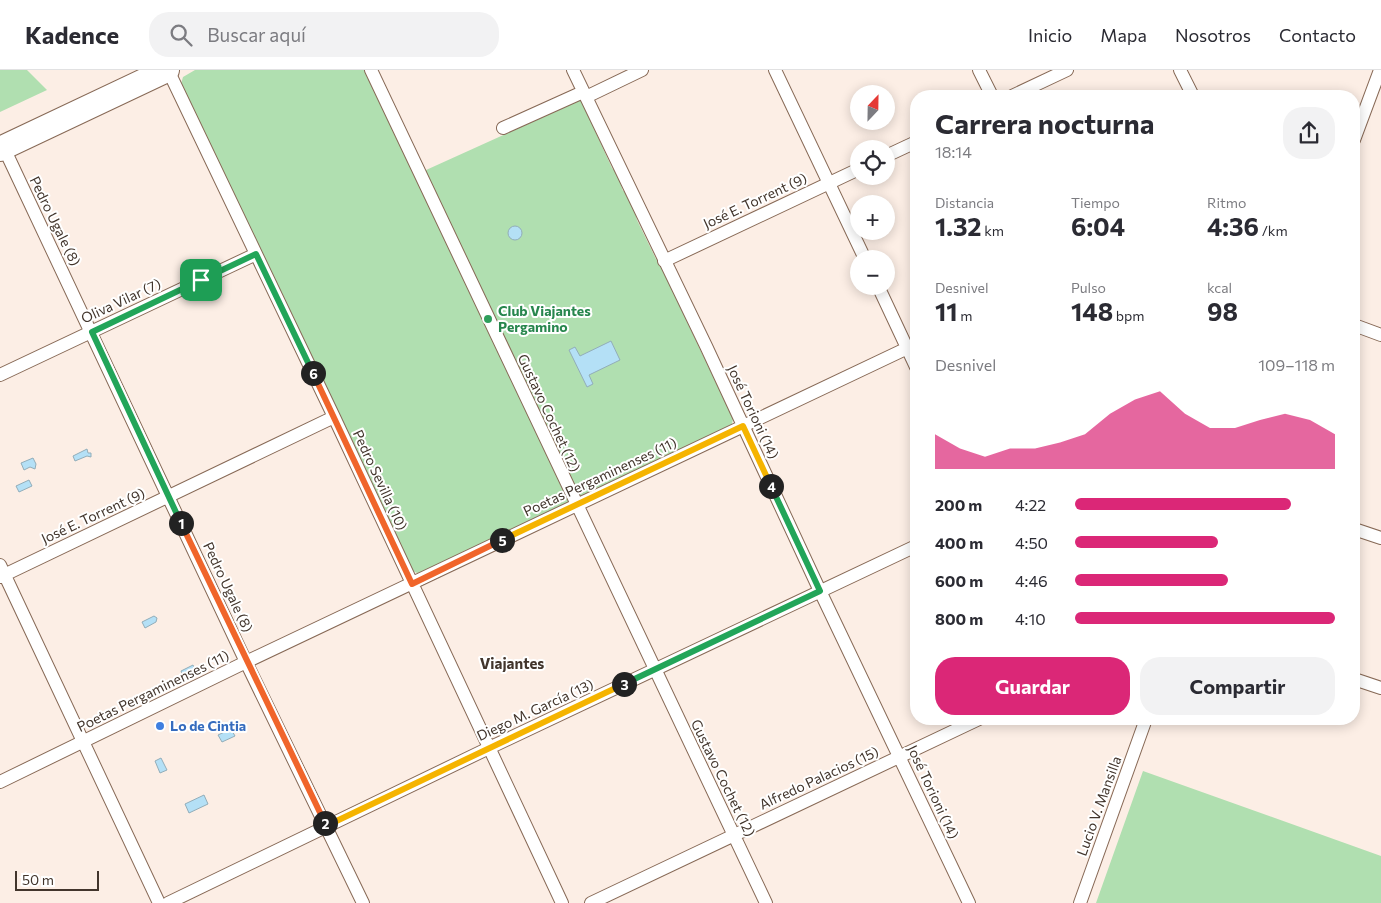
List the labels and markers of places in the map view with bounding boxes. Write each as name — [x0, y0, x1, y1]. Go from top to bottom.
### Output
pin — [180, 259, 222, 301]
place label: Club Viajantes Pergamino — [498, 302, 591, 335]
marker: Club Viajantes Pergamino — [482, 313, 494, 325]
pin: 6 — [300, 360, 326, 386]
pin: 4 — [758, 474, 784, 498]
pin: 1 — [168, 510, 194, 536]
pin: 5 — [490, 528, 514, 552]
pin: 3 — [612, 672, 636, 696]
place label: Lo de Cintia — [170, 717, 246, 734]
marker: Lo de Cintia — [154, 720, 166, 732]
pin: 2 — [312, 810, 338, 836]

